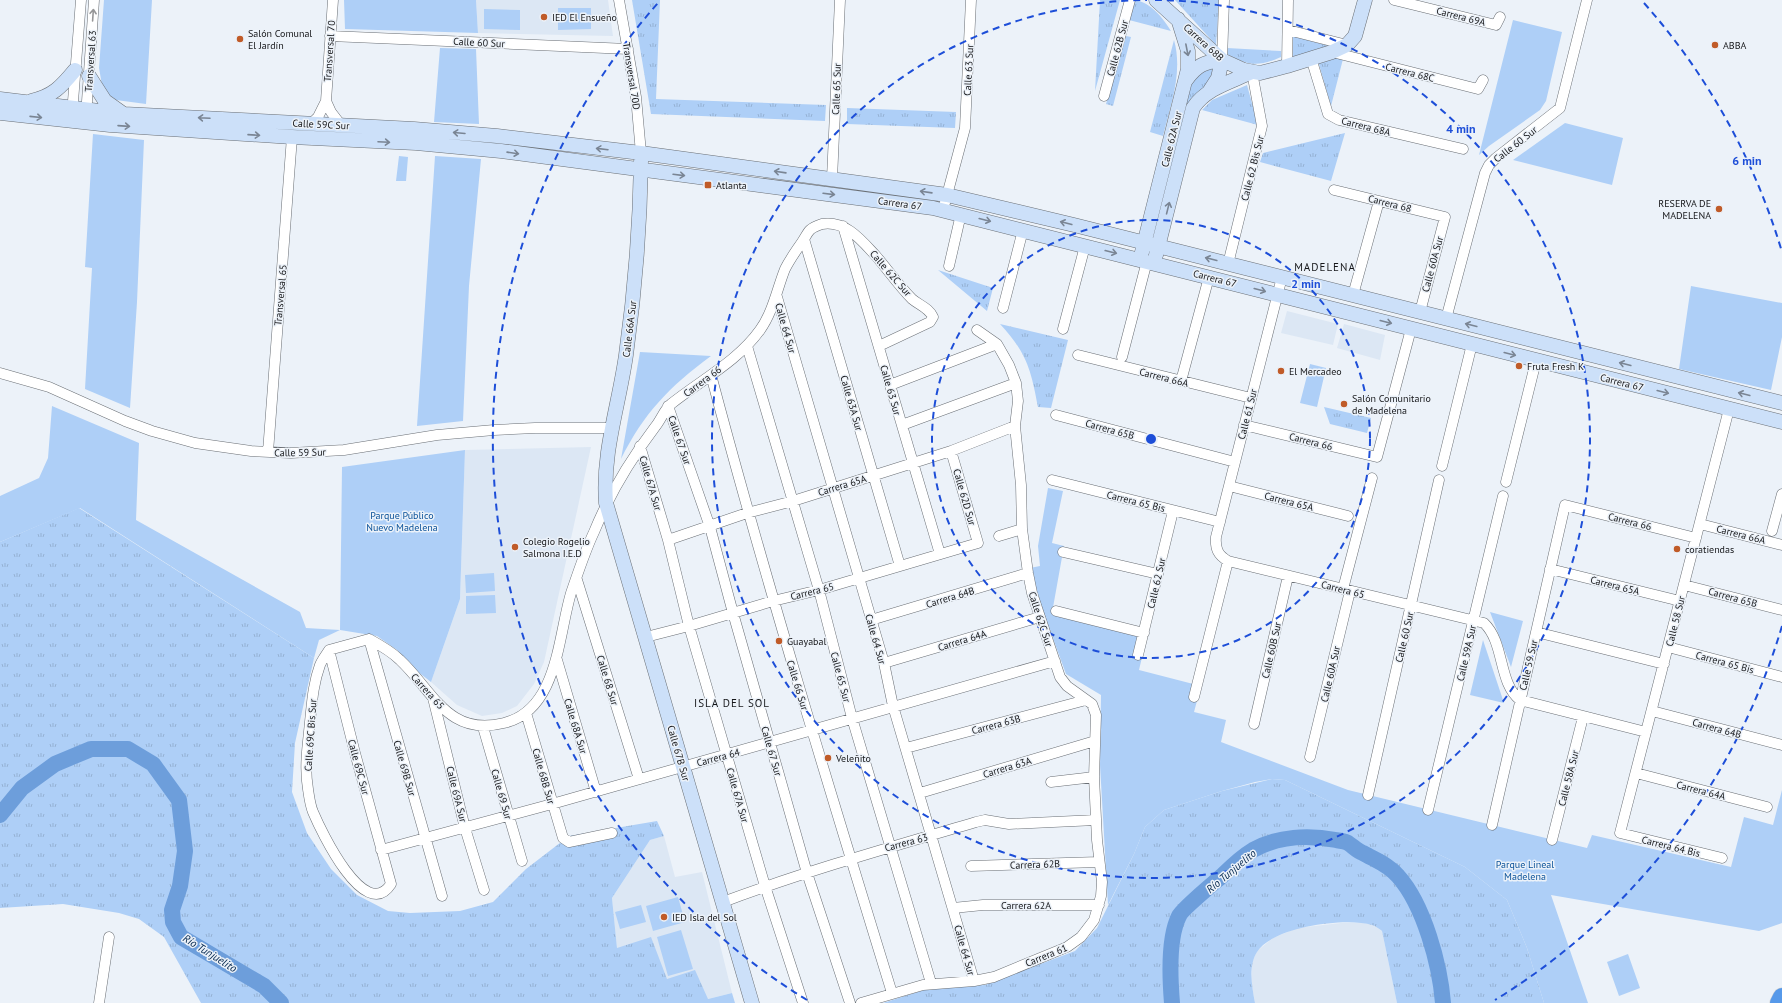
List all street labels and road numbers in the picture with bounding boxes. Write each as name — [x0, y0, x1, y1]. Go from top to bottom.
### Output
street label: Carrera 69A — [1435, 4, 1487, 29]
street label: Calle 62B Sur — [1104, 18, 1131, 78]
street label: Transversal 70 — [321, 19, 338, 82]
street label: Carrera 68B — [1181, 21, 1227, 64]
street label: Transversal 63 — [82, 30, 99, 92]
street label: Calle 60 Sur — [453, 35, 506, 50]
street label: Transversal 70D — [620, 42, 643, 111]
street label: Calle 63 Sur — [961, 43, 976, 96]
street label: Carrera 68C — [1384, 60, 1436, 85]
street label: Calle 65 Sur — [829, 62, 844, 115]
street label: Calle 62A Sur — [1158, 109, 1185, 168]
street label: Carrera 68A — [1340, 114, 1392, 139]
street label: Calle 59C Sur — [292, 117, 350, 133]
street label: Calle 60 Sur — [1491, 123, 1540, 165]
street label: Calle 62 Bis Sur — [1238, 133, 1267, 202]
street label: Carrera 68 — [1367, 192, 1413, 215]
street label: Carrera 67 — [877, 194, 923, 213]
street label: Calle 60A Sur — [1419, 234, 1446, 293]
street label: Calle 62C Sur — [867, 248, 915, 300]
street label: Transversal 65 — [271, 264, 290, 326]
street label: Carrera 67 — [1192, 267, 1238, 290]
street label: Calle 66A Sur — [620, 299, 640, 358]
street label: Calle 64 Sur — [772, 301, 799, 355]
street label: Carrera 66 — [681, 363, 724, 400]
street label: Calle 63 Sur — [877, 363, 904, 417]
street label: Carrera 66A — [1138, 365, 1190, 390]
street label: Carrera 67 — [1599, 371, 1645, 394]
street label: Calle 63A Sur — [837, 374, 866, 433]
street label: Calle 61 Sur — [1235, 387, 1260, 441]
street label: Calle 67 Sur — [665, 414, 694, 467]
street label: Carrera 65B — [1084, 417, 1136, 442]
street label: Carrera 66 — [1288, 430, 1334, 453]
street label: Calle 59 Sur — [274, 446, 327, 459]
street label: Calle 67A Sur — [636, 454, 665, 513]
street label: Calle 62D Sur — [950, 467, 979, 528]
street label: Carrera 65A — [816, 472, 868, 499]
street label: Carrera 65 Bis — [1105, 488, 1166, 515]
street label: Carrera 65A — [1263, 489, 1315, 514]
street label: Carrera 66 — [1607, 510, 1653, 533]
street label: Carrera 66A — [1715, 522, 1767, 547]
street label: Calle 62 Sur — [1144, 556, 1169, 610]
street label: Carrera 65A — [1589, 573, 1641, 598]
street label: Carrera 65 — [1320, 578, 1366, 601]
street label: Carrera 65 — [789, 580, 835, 603]
street label: Carrera 64B — [924, 584, 976, 611]
street label: Carrera 65B — [1707, 585, 1759, 610]
street label: Calle 62C Sur — [1026, 590, 1056, 649]
street label: Calle 58 Sur — [1663, 594, 1688, 648]
street label: Calle 60 Sur — [1392, 610, 1417, 664]
street label: Calle 64 Sur — [862, 612, 889, 666]
street label: Calle 60B Sur — [1259, 620, 1284, 680]
street label: Calle 59A Sur — [1454, 623, 1479, 682]
street label: Carrera 64A — [936, 627, 988, 654]
street label: Calle 59 Sur — [1516, 638, 1541, 692]
street label: Calle 60A Sur — [1318, 644, 1343, 703]
street label: Carrera 65 Bis — [1694, 648, 1755, 676]
street label: Calle 65 Sur — [828, 650, 854, 704]
street label: Calle 68 Sur — [594, 653, 621, 707]
street label: Calle 66 Sur — [784, 658, 811, 712]
street label: Carrera 65 — [408, 671, 447, 712]
street label: Calle 68A Sur — [561, 697, 590, 756]
street label: Calle 69C Bis Sur — [301, 698, 320, 772]
street label: Carrera 63B — [970, 712, 1022, 737]
street label: Carrera 64B — [1691, 716, 1743, 741]
street label: Calle 67B Sur — [664, 724, 693, 783]
street label: Calle 67 Sur — [758, 725, 785, 778]
street label: Calle 69C Sur — [345, 738, 372, 797]
street label: Calle 69B Sur — [390, 739, 419, 798]
street label: Carrera 64 — [695, 745, 742, 769]
street label: Calle 68B Sur — [529, 747, 558, 806]
street label: Calle 58A Sur — [1555, 748, 1582, 807]
street label: Carrera 63A — [981, 754, 1033, 781]
street label: Calle 69A Sur — [443, 765, 470, 824]
street label: Calle 67A Sur — [723, 766, 752, 825]
street label: Calle 69 Sur — [488, 767, 515, 821]
street label: Carrera 64A — [1675, 778, 1727, 803]
street label: Carrera 63 — [883, 830, 929, 854]
street label: Carrera 64 Bis — [1640, 833, 1701, 860]
street label: Carrera 62B — [1010, 857, 1060, 872]
street label: Carrera 62A — [1001, 899, 1051, 912]
street label: Calle 64 Sur — [951, 923, 978, 977]
street label: Carrera 61 — [1023, 941, 1069, 970]

